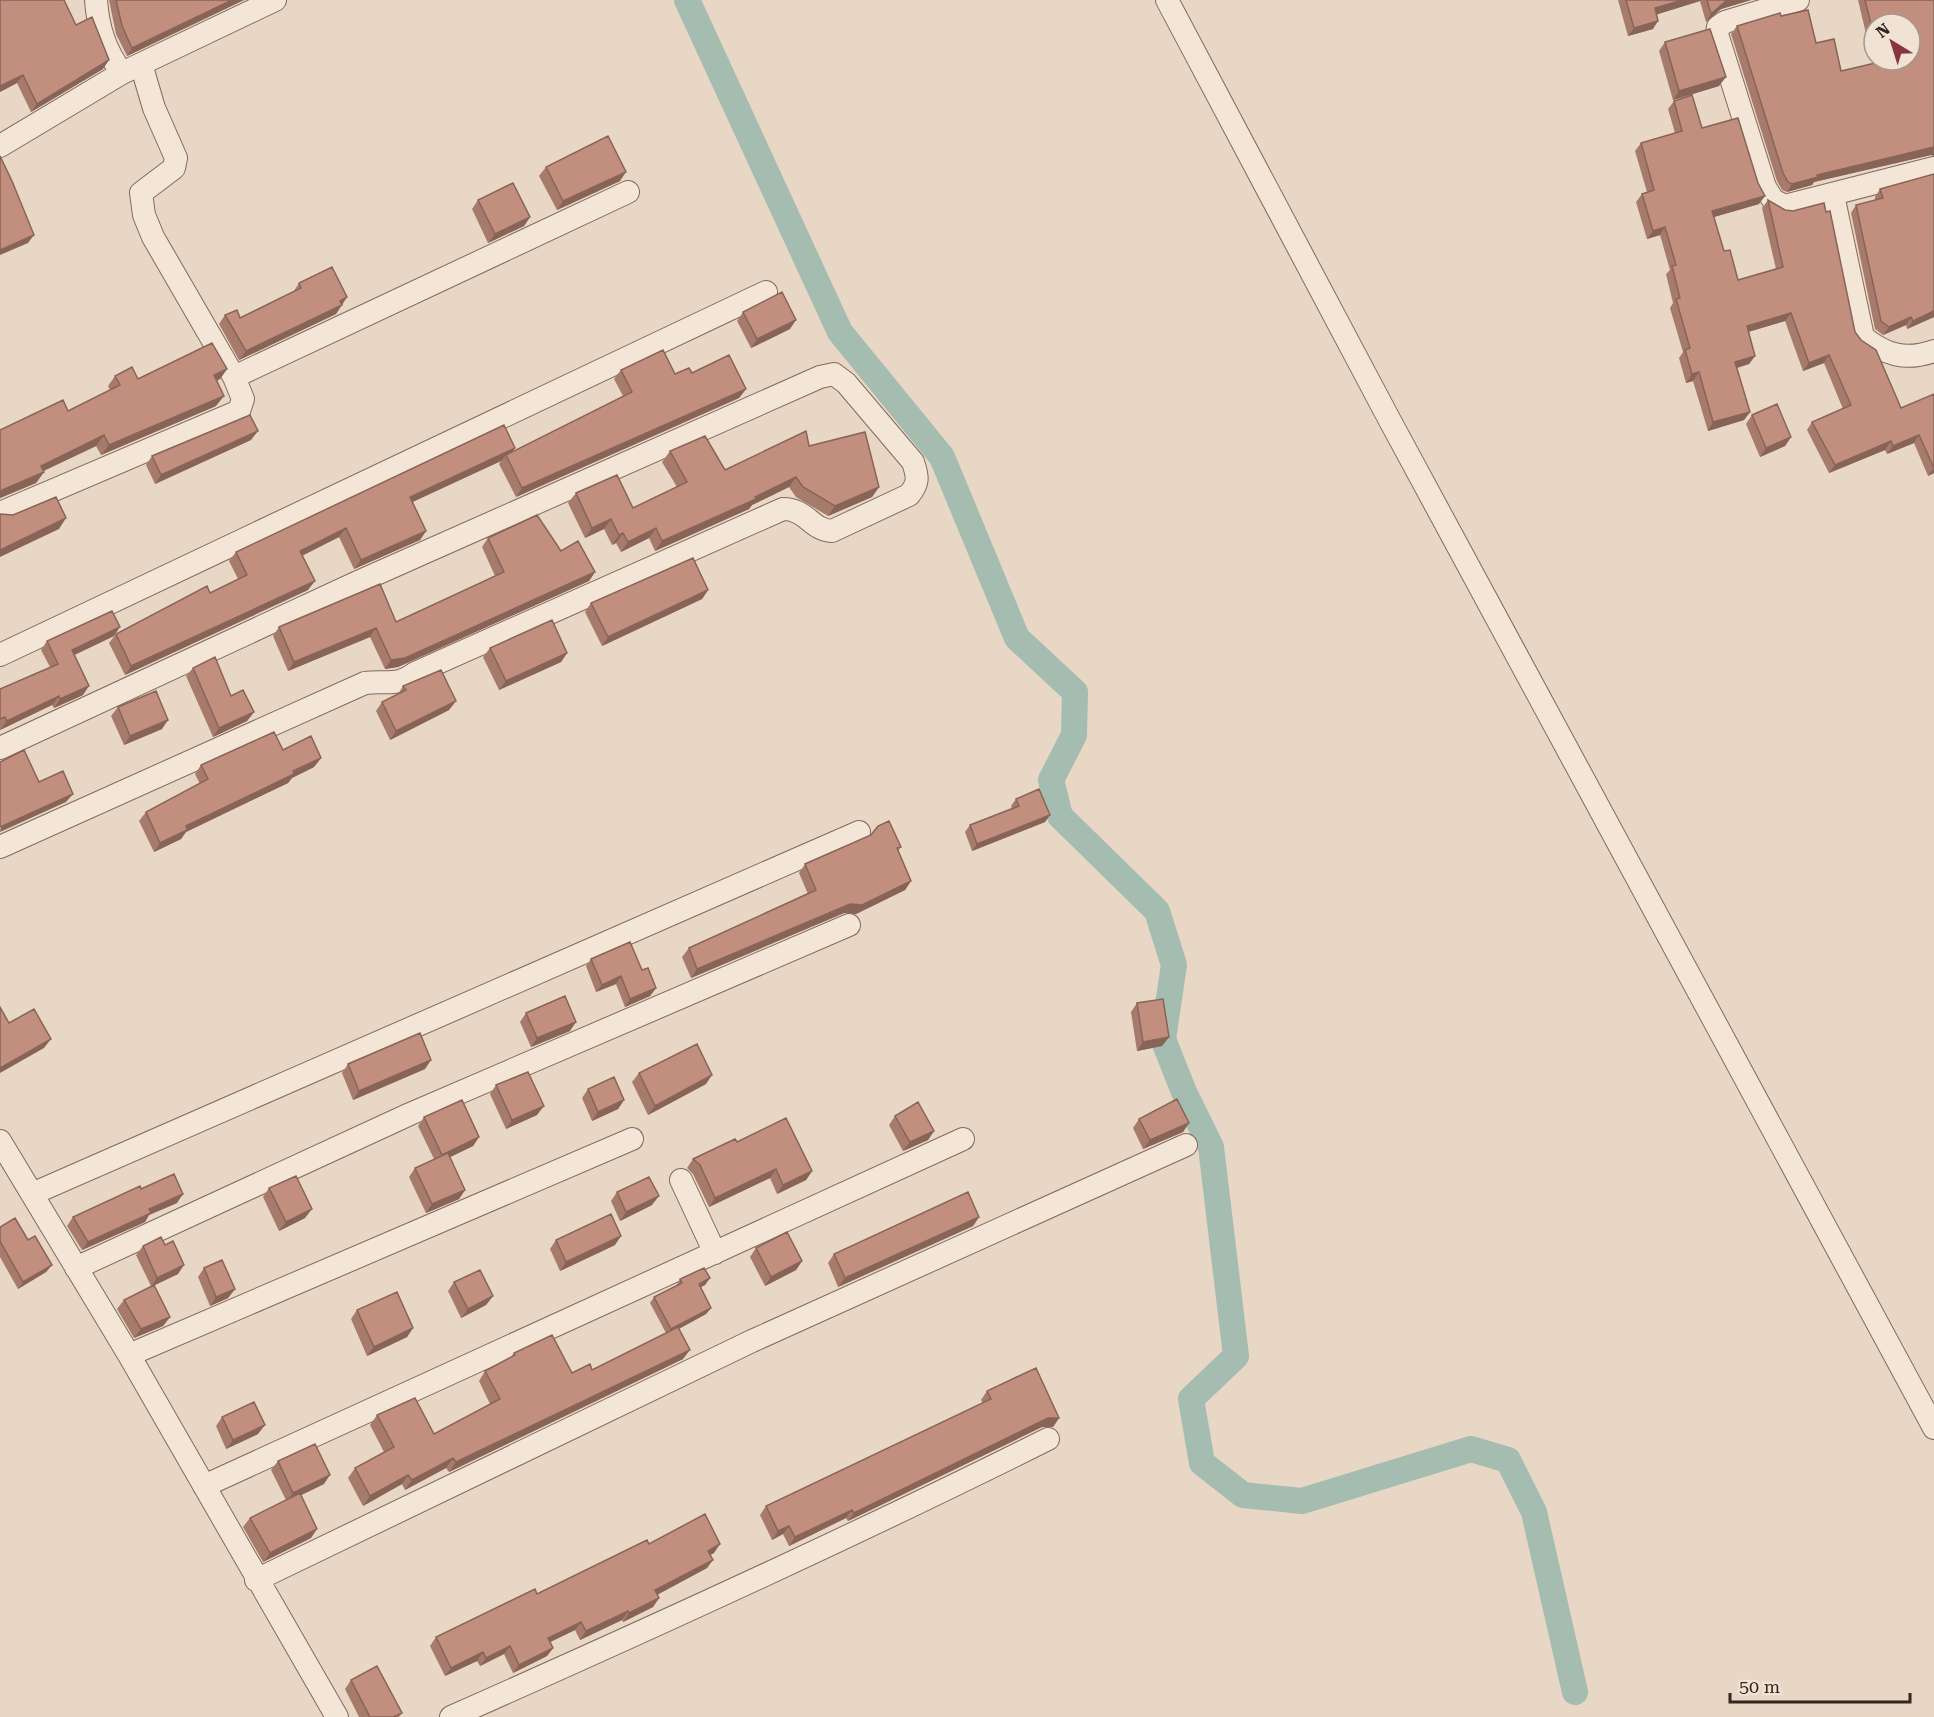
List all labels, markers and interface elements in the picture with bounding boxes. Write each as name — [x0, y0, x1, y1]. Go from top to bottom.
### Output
north arrow — [1862, 12, 1922, 72]
text: N — [1872, 19, 1894, 42]
scale bar — [1730, 1666, 1910, 1704]
text: 50 m — [1739, 1676, 1780, 1697]

